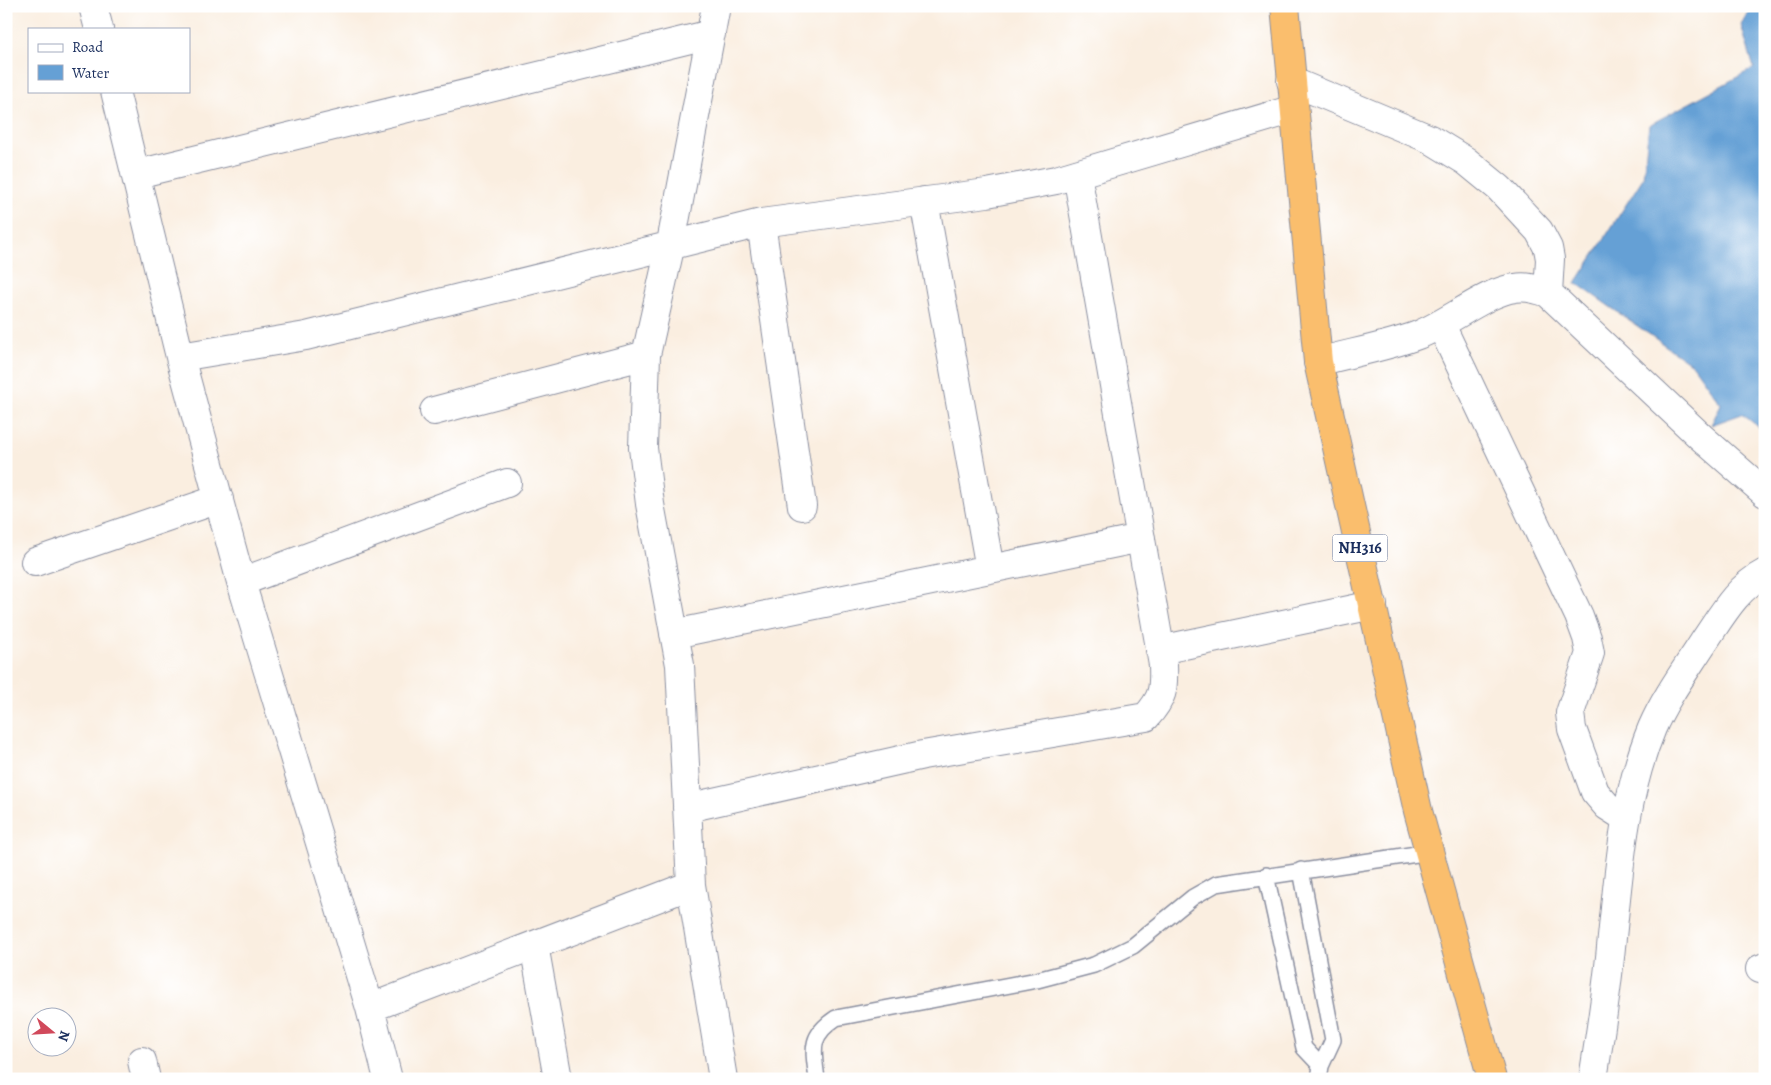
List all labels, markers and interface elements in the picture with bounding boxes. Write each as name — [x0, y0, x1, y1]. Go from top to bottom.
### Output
legend — [28, 28, 190, 92]
text: Road — [72, 37, 104, 57]
text: Water — [71, 63, 109, 83]
road number: NH316 — [1332, 534, 1388, 562]
north arrow — [28, 1008, 78, 1058]
text: N — [53, 1028, 74, 1044]

